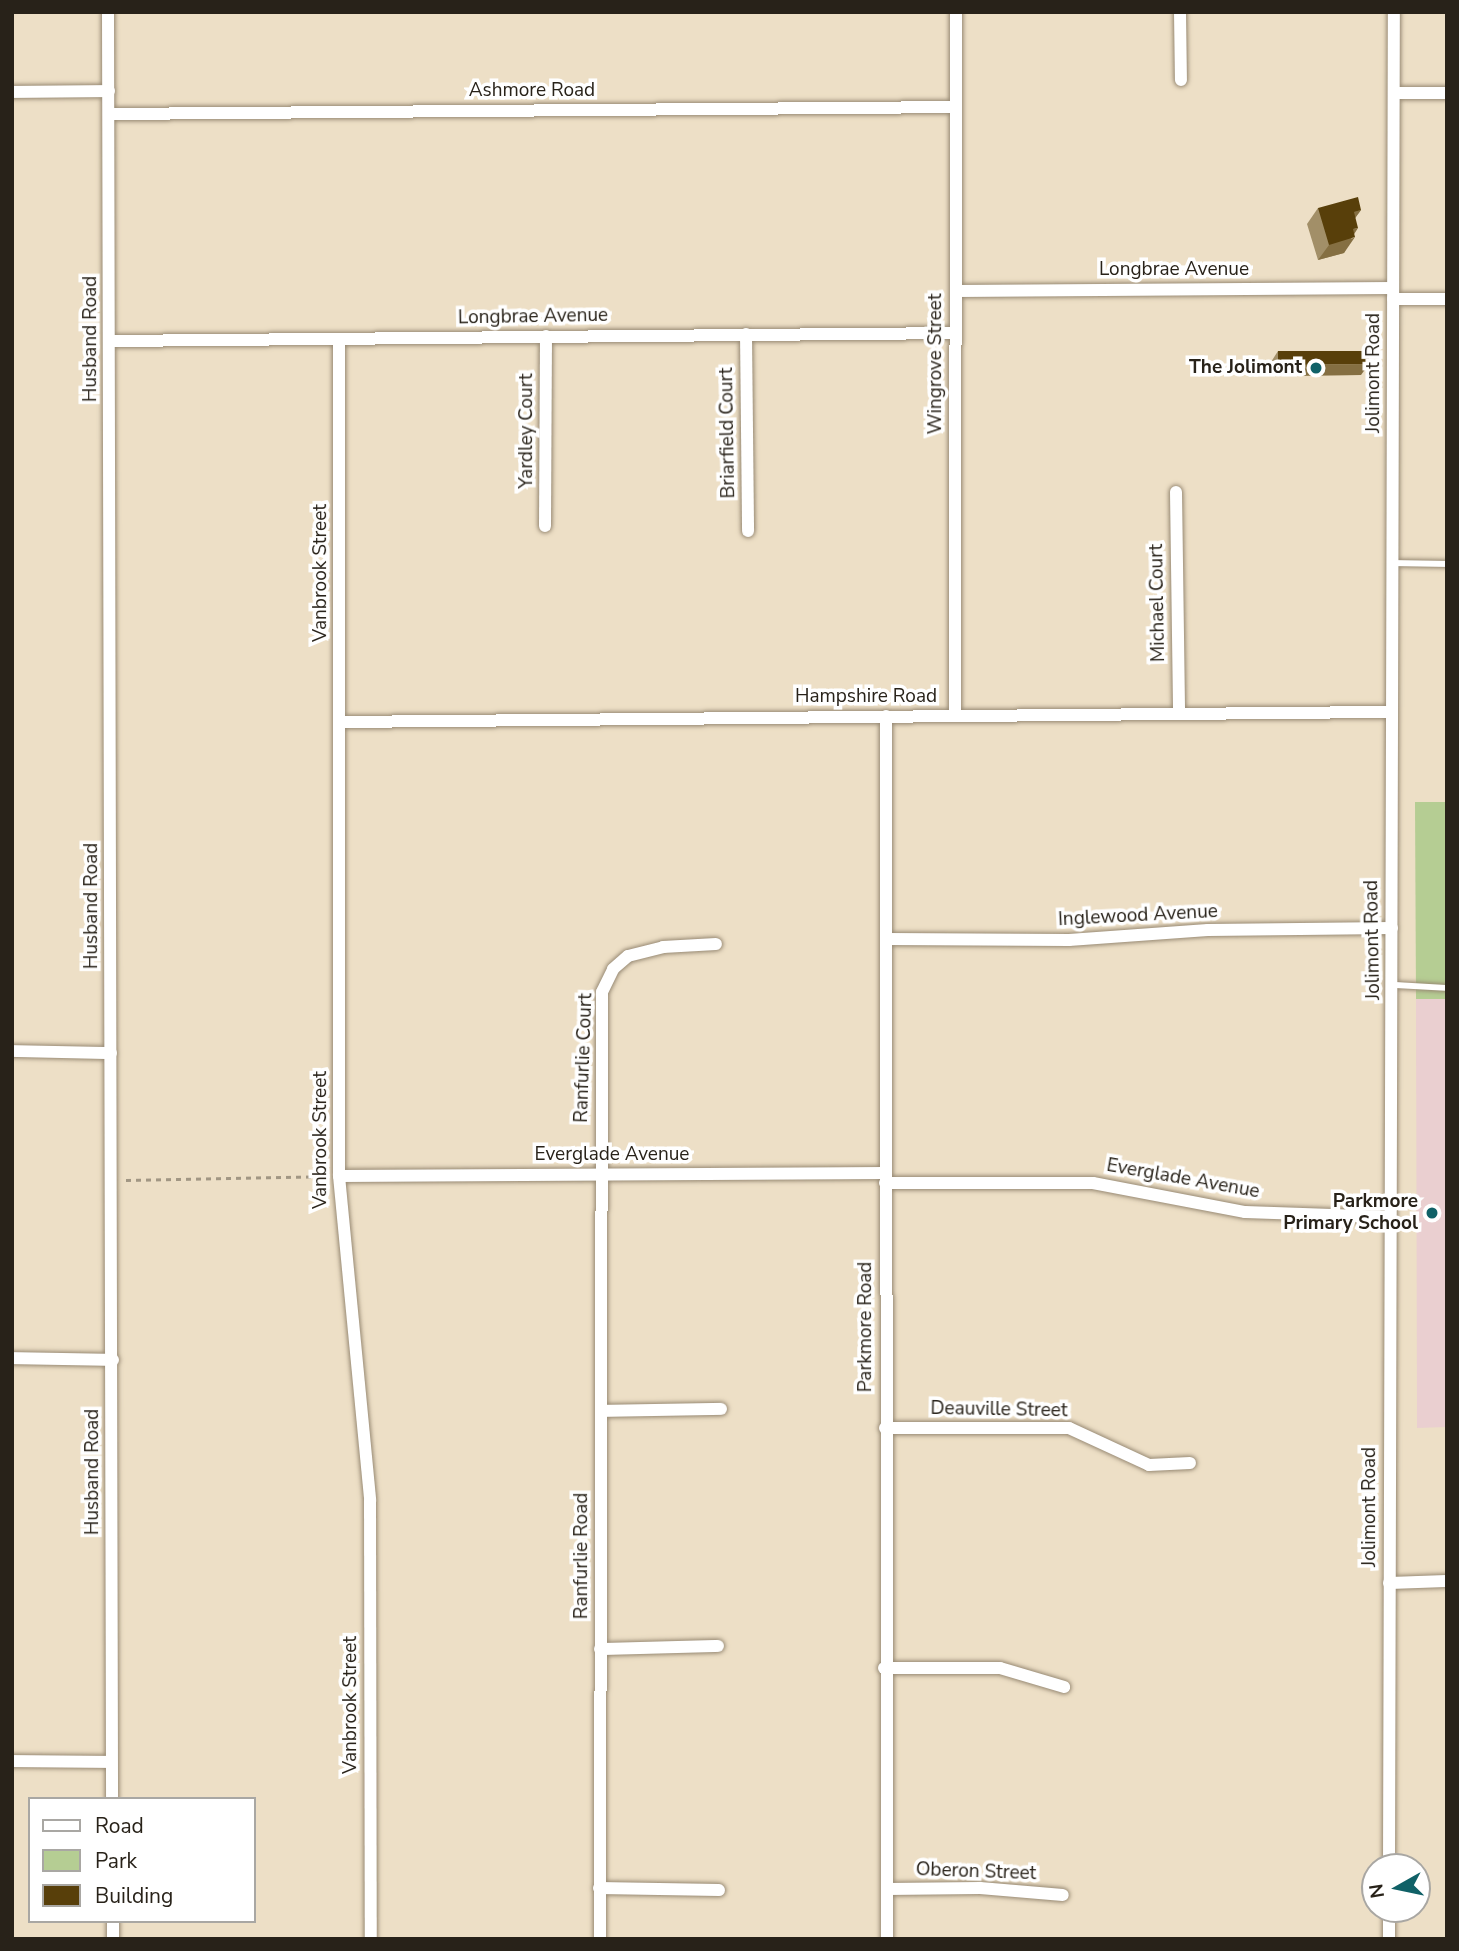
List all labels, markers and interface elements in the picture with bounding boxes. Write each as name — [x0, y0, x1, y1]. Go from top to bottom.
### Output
street label: Ashmore Road — [469, 80, 595, 102]
street label: Longbrae Avenue — [1099, 259, 1249, 281]
street label: Husband Road — [80, 276, 102, 402]
street label: Wingrove Street — [925, 294, 947, 434]
street label: Longbrae Avenue — [458, 304, 608, 330]
street label: Jolimont Road — [1363, 313, 1385, 433]
place label: The Jolimont — [1189, 357, 1302, 379]
marker: The Jolimont — [1308, 360, 1324, 376]
street label: Briarfield Court — [715, 367, 741, 499]
street label: Yardley Court — [516, 373, 538, 489]
street label: Vanbrook Street — [310, 504, 332, 642]
street label: Michael Court — [1146, 544, 1170, 662]
street label: Hampshire Road — [795, 686, 937, 708]
street label: Husband Road — [81, 843, 103, 969]
street label: Jolimont Road — [1361, 880, 1385, 1000]
street label: Inglewood Avenue — [1058, 900, 1218, 932]
street label: Ranfurlie Court — [570, 993, 598, 1123]
street label: Vanbrook Street — [310, 1071, 332, 1209]
street label: Everglade Avenue — [535, 1144, 689, 1166]
street label: Everglade Avenue — [1105, 1154, 1261, 1204]
place label: Parkmore Primary School — [1283, 1191, 1418, 1235]
marker: Parkmore Primary School — [1424, 1205, 1440, 1221]
street label: Parkmore Road — [855, 1262, 877, 1392]
street label: Deauville Street — [930, 1397, 1068, 1423]
street label: Husband Road — [82, 1409, 104, 1535]
street label: Jolimont Road — [1359, 1447, 1381, 1567]
street label: Ranfurlie Road — [571, 1493, 593, 1619]
street label: Vanbrook Street — [340, 1636, 362, 1774]
legend — [28, 1797, 256, 1923]
text: Road — [95, 1812, 144, 1840]
text: Park — [95, 1847, 137, 1875]
north arrow — [1361, 1853, 1431, 1923]
street label: Oberon Street — [915, 1859, 1037, 1885]
text: Building — [95, 1882, 173, 1910]
text: N — [1363, 1882, 1391, 1900]

